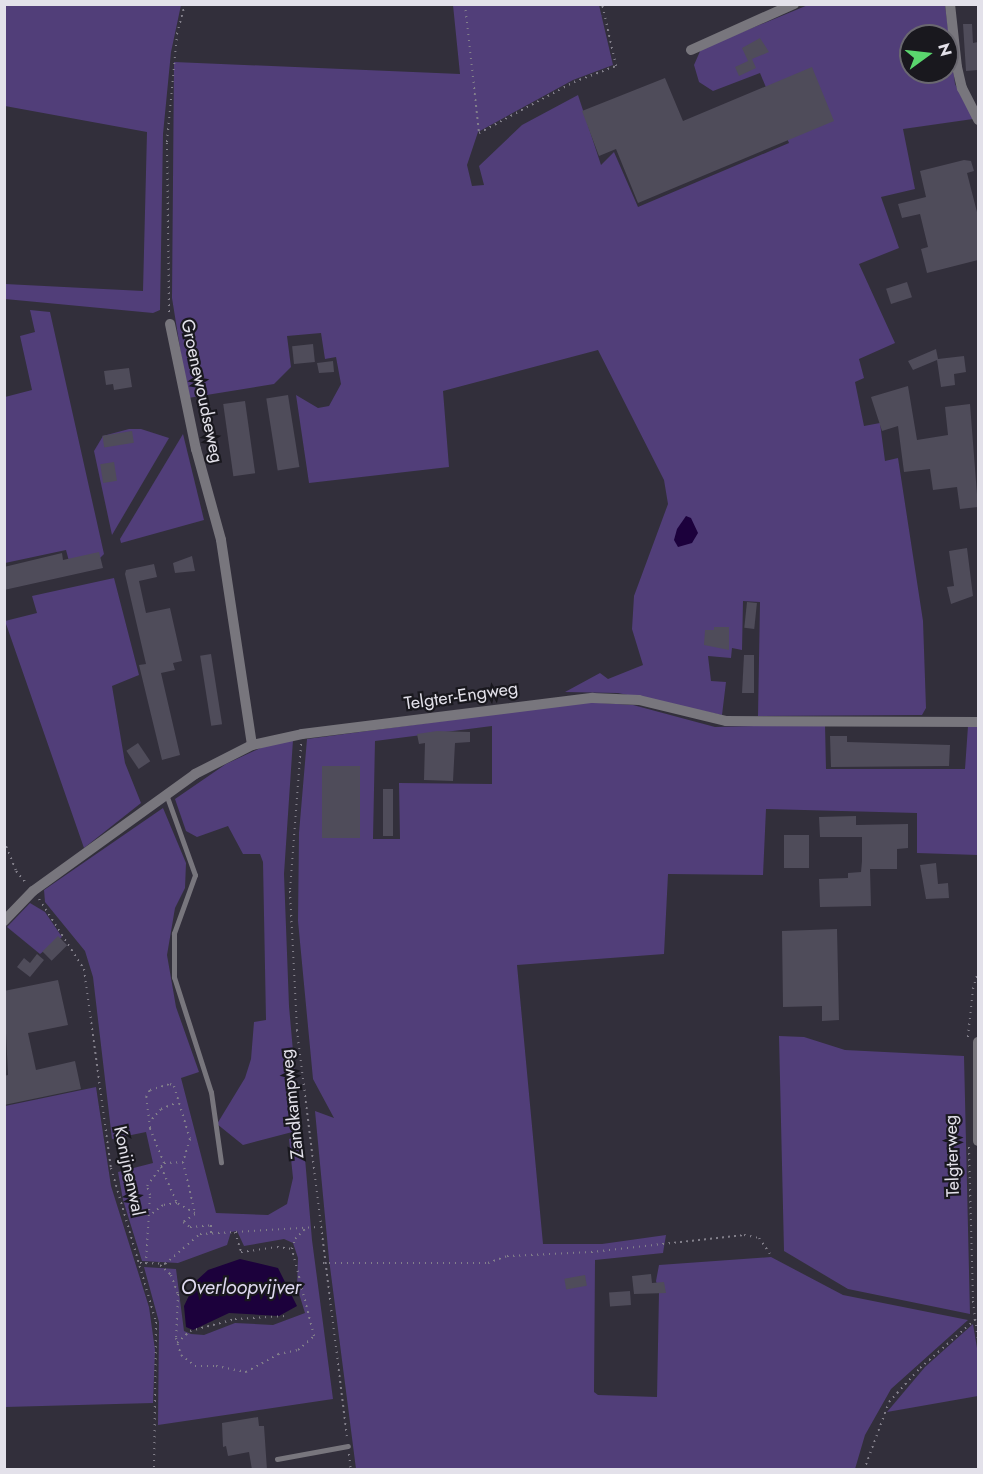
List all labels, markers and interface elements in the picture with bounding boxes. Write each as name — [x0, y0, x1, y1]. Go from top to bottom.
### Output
north arrow — [899, 24, 959, 84]
text: N — [932, 41, 958, 59]
street label: Groenewoudseweg — [176, 317, 228, 465]
street label: Telgter-Engweg — [403, 677, 519, 715]
street label: Zandkampweg — [275, 1048, 309, 1160]
street label: Telgterweg — [940, 1115, 964, 1197]
street label: Konijnenwal — [109, 1124, 149, 1218]
water label: Overloopvijver — [181, 1275, 301, 1299]

